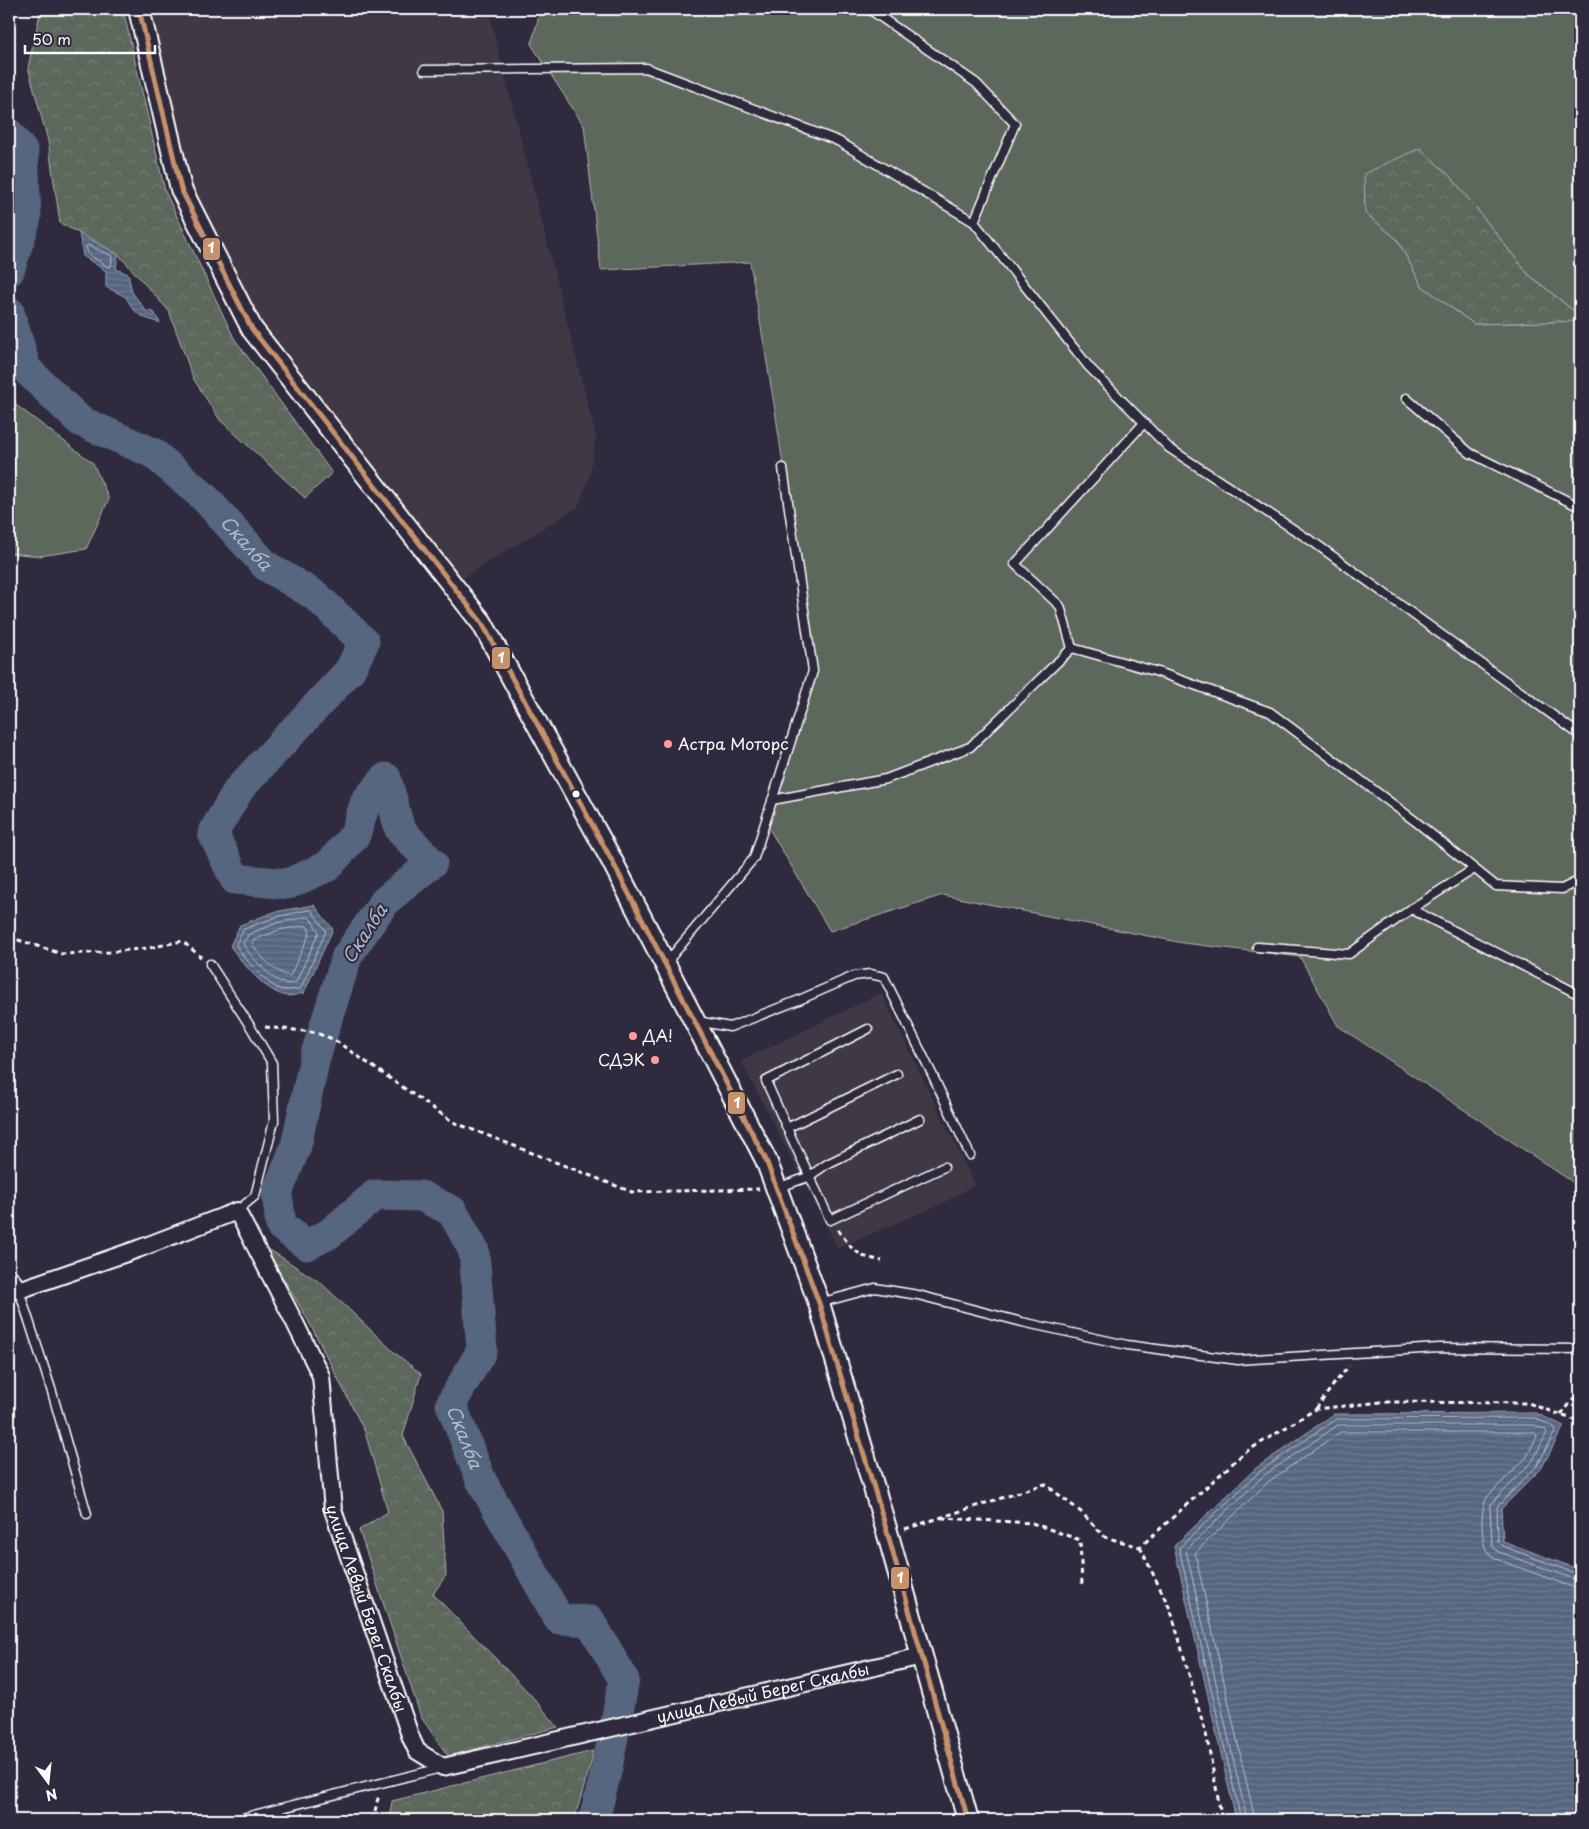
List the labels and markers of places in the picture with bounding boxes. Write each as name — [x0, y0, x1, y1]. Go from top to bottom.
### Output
place label: Астра Моторс — [678, 731, 789, 755]
marker: Астра Моторс — [662, 738, 674, 750]
unlabelled marker — [571, 789, 581, 799]
place label: ДА! — [642, 1023, 673, 1047]
marker: ДА! — [627, 1030, 639, 1042]
place label: СДЭК — [598, 1047, 645, 1071]
marker: СДЭК — [649, 1054, 661, 1066]

